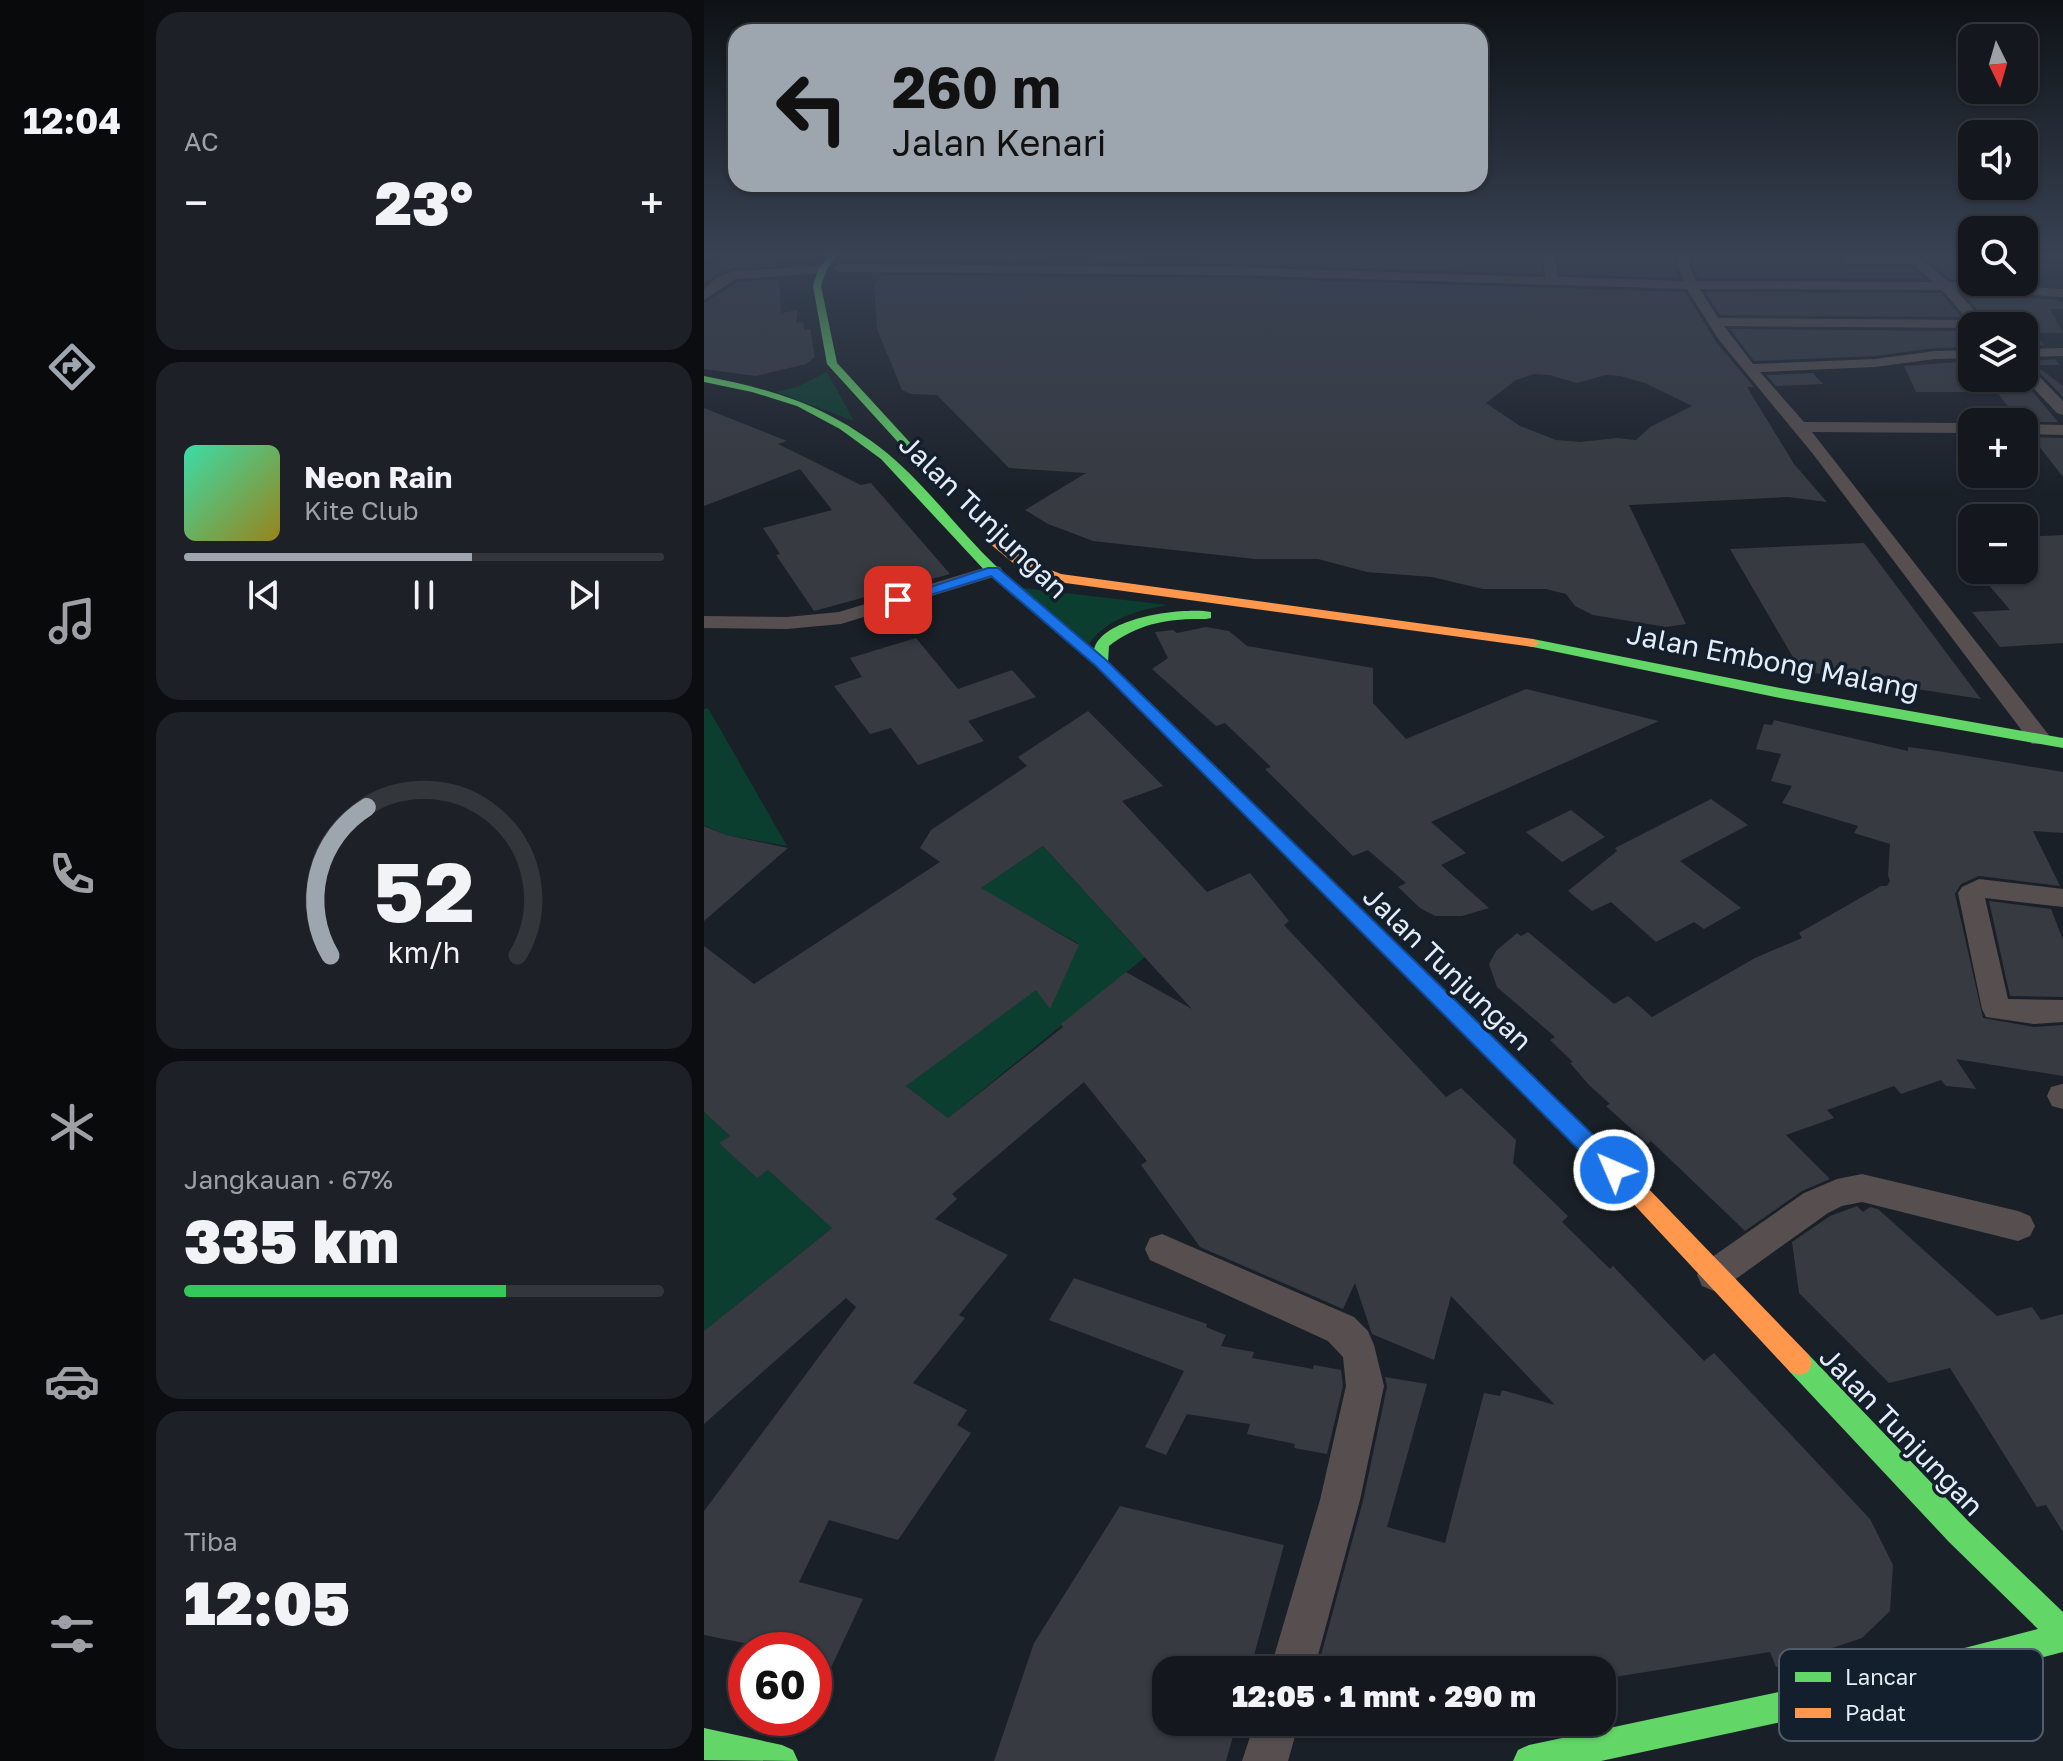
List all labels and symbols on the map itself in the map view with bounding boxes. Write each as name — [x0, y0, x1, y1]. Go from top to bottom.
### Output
north arrow — [1958, 24, 2038, 104]
street label: Jalan Tunjungan — [893, 427, 1075, 605]
pin — [864, 566, 932, 634]
street label: Jalan Embong Malang — [1624, 616, 1922, 706]
street label: Jalan Tunjungan — [1357, 879, 1539, 1057]
position arrow — [1572, 1128, 1656, 1212]
street label: Jalan Tunjungan — [1813, 1340, 1991, 1522]
speed limit sign: 60 — [728, 1632, 832, 1736]
legend — [1779, 1649, 2043, 1741]
text: Lancar — [1845, 1663, 1917, 1690]
text: Padat — [1845, 1699, 1906, 1726]

